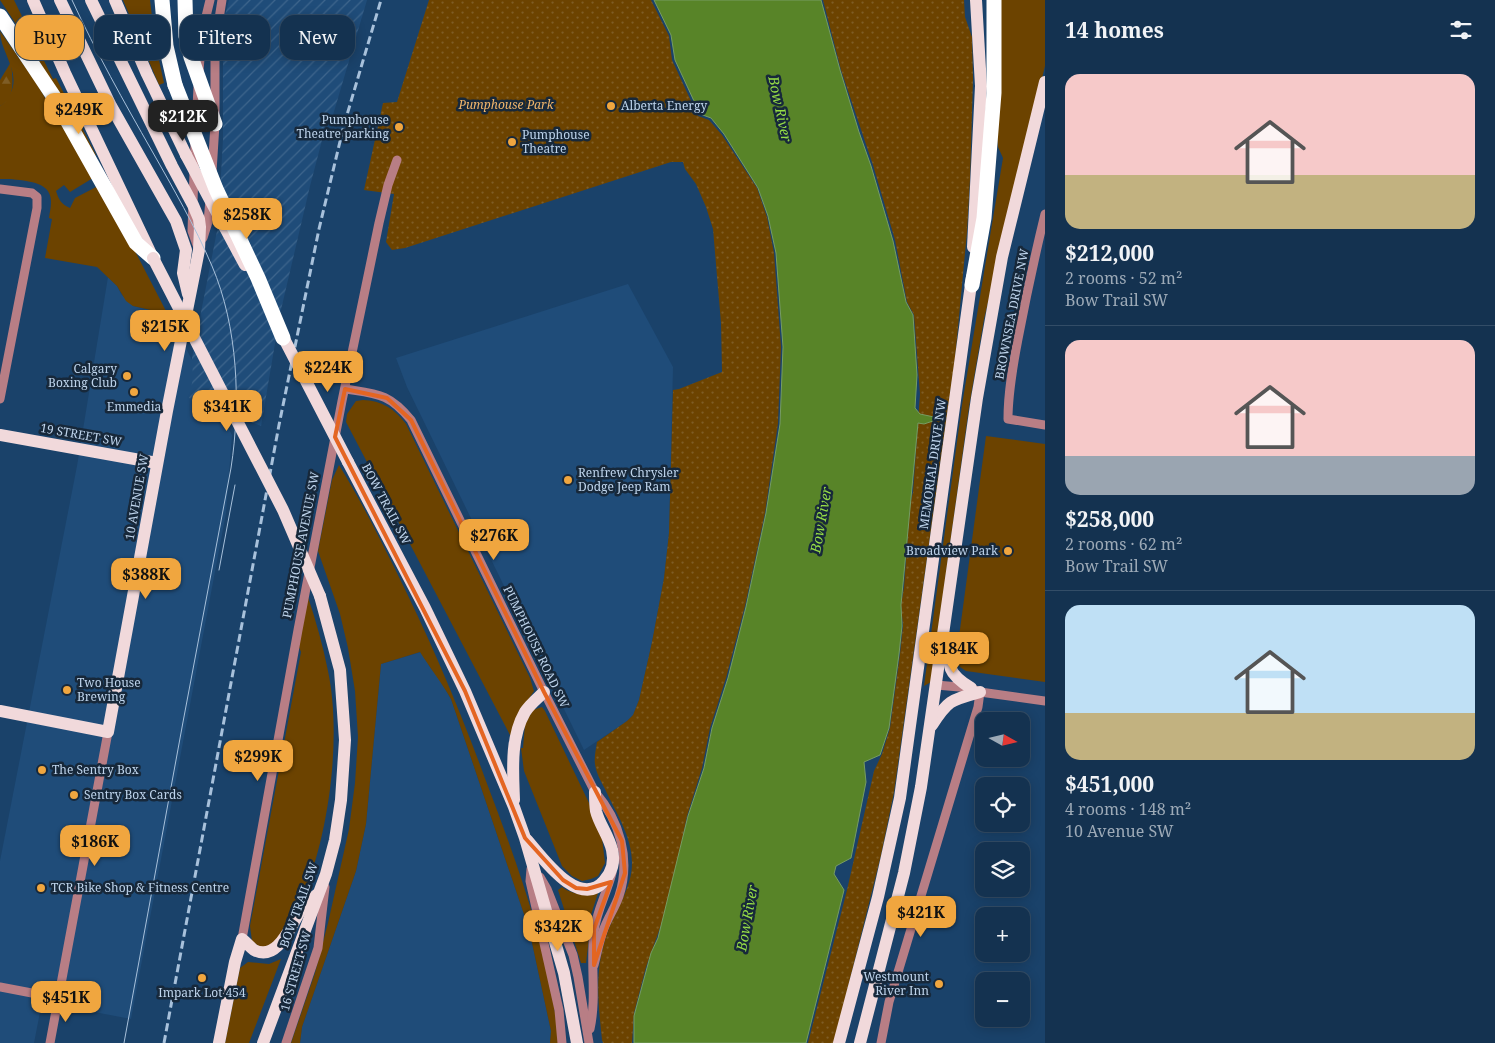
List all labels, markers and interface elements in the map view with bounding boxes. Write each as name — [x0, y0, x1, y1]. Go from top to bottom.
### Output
chip: Buy — [15, 15, 84, 60]
chip: Rent — [94, 15, 170, 60]
chip: Filters — [180, 15, 270, 60]
chip: New — [280, 15, 355, 60]
text: 14 homes — [1065, 16, 1164, 44]
icon: filters — [1447, 16, 1475, 44]
water label: Bow River — [764, 73, 797, 144]
pin: $249K — [44, 92, 114, 135]
park label: Pumphouse Park — [457, 96, 555, 113]
place label: Alberta Energy — [621, 97, 707, 114]
text: $249K — [55, 98, 103, 120]
pin: $212K — [148, 100, 218, 142]
marker: Alberta Energy — [605, 100, 617, 112]
text: $212K — [159, 105, 207, 127]
icon: home — [1225, 107, 1315, 197]
place label: Pumphouse Theatre parking — [297, 111, 390, 142]
marker: Pumphouse Theatre parking — [393, 121, 405, 133]
place label: Pumphouse Theatre — [522, 126, 590, 157]
marker: Pumphouse Theatre — [506, 136, 518, 148]
pin: $258K — [212, 198, 282, 240]
text: $258K — [223, 203, 271, 225]
text: $212,000 — [1065, 239, 1154, 267]
street label: BROWNSEA DRIVE NW — [990, 247, 1033, 381]
text: 2 rooms · 52 m² — [1065, 267, 1182, 289]
text: Bow Trail SW — [1065, 289, 1168, 311]
pin: $215K — [130, 310, 200, 352]
text: $215K — [141, 315, 189, 337]
pin: $224K — [293, 350, 363, 393]
text: $224K — [304, 356, 352, 378]
place label: Calgary Boxing Club — [48, 360, 117, 391]
marker: Calgary Boxing Club — [121, 370, 133, 382]
icon: home — [1225, 372, 1315, 462]
marker: Emmedia — [128, 386, 140, 398]
pin: $341K — [192, 390, 262, 432]
text: $341K — [203, 395, 251, 417]
street label: MEMORIAL DRIVE NW — [915, 397, 950, 530]
place label: Emmedia — [107, 398, 162, 415]
street label: 19 STREET SW — [39, 419, 124, 450]
street label: 10 AVENUE SW — [121, 452, 152, 541]
street label: BOW TRAIL SW — [358, 460, 415, 548]
place label: Renfrew Chrysler Dodge Jeep Ram — [578, 464, 679, 495]
street label: PUMPHOUSE AVENUE SW — [278, 470, 323, 620]
marker: Renfrew Chrysler Dodge Jeep Ram — [562, 474, 574, 486]
water label: Bow River — [805, 485, 836, 555]
text: $258,000 — [1065, 505, 1154, 533]
pin: $276K — [459, 518, 529, 561]
text: $276K — [470, 524, 518, 546]
text: 2 rooms · 62 m² — [1065, 533, 1182, 555]
place label: Broadview Park — [906, 542, 999, 559]
marker: Broadview Park — [1002, 545, 1014, 557]
text: Bow Trail SW — [1065, 555, 1168, 577]
pin: $388K — [111, 558, 181, 600]
text: $388K — [122, 563, 170, 585]
street label: PUMPHOUSE ROAD SW — [499, 583, 574, 711]
pin: $184K — [919, 632, 989, 674]
text: $184K — [930, 637, 978, 659]
icon: home — [1225, 637, 1315, 727]
place label: Two House Brewing — [77, 674, 141, 705]
marker: Two House Brewing — [61, 684, 73, 696]
north arrow — [975, 712, 1030, 768]
map controls — [975, 712, 1030, 1027]
pin: $299K — [223, 740, 293, 782]
text: $299K — [234, 745, 282, 767]
place label: The Sentry Box — [52, 761, 139, 778]
marker: The Sentry Box — [36, 764, 48, 776]
text: $451,000 — [1065, 770, 1154, 798]
button: locate — [975, 777, 1030, 832]
place label: Sentry Box Cards — [84, 786, 182, 803]
marker: Sentry Box Cards — [68, 789, 80, 801]
text: 4 rooms · 148 m² — [1065, 798, 1191, 820]
text: 10 Avenue SW — [1065, 820, 1174, 842]
pin: $186K — [60, 824, 130, 867]
text: $186K — [71, 830, 119, 852]
button: layers — [975, 842, 1030, 897]
street label: BOW TRAIL SW — [275, 859, 322, 950]
place label: TCR Bike Shop & Fitness Centre — [51, 879, 229, 896]
marker: TCR Bike Shop & Fitness Centre — [35, 882, 47, 894]
water label: Bow River — [731, 883, 762, 953]
pin: $421K — [886, 896, 956, 938]
text: $421K — [897, 901, 945, 923]
button: + — [975, 907, 1030, 962]
pin: $342K — [523, 910, 593, 952]
text: $342K — [534, 915, 582, 937]
street label: 16 STREET SW — [276, 929, 315, 1013]
place label: Westmount River Inn — [863, 968, 929, 999]
marker: Impark Lot 454 — [196, 972, 208, 984]
button: − — [975, 972, 1030, 1027]
marker: Westmount River Inn — [933, 978, 945, 990]
pin: $451K — [31, 980, 101, 1023]
place label: Impark Lot 454 — [158, 984, 246, 1001]
text: $451K — [42, 986, 90, 1008]

